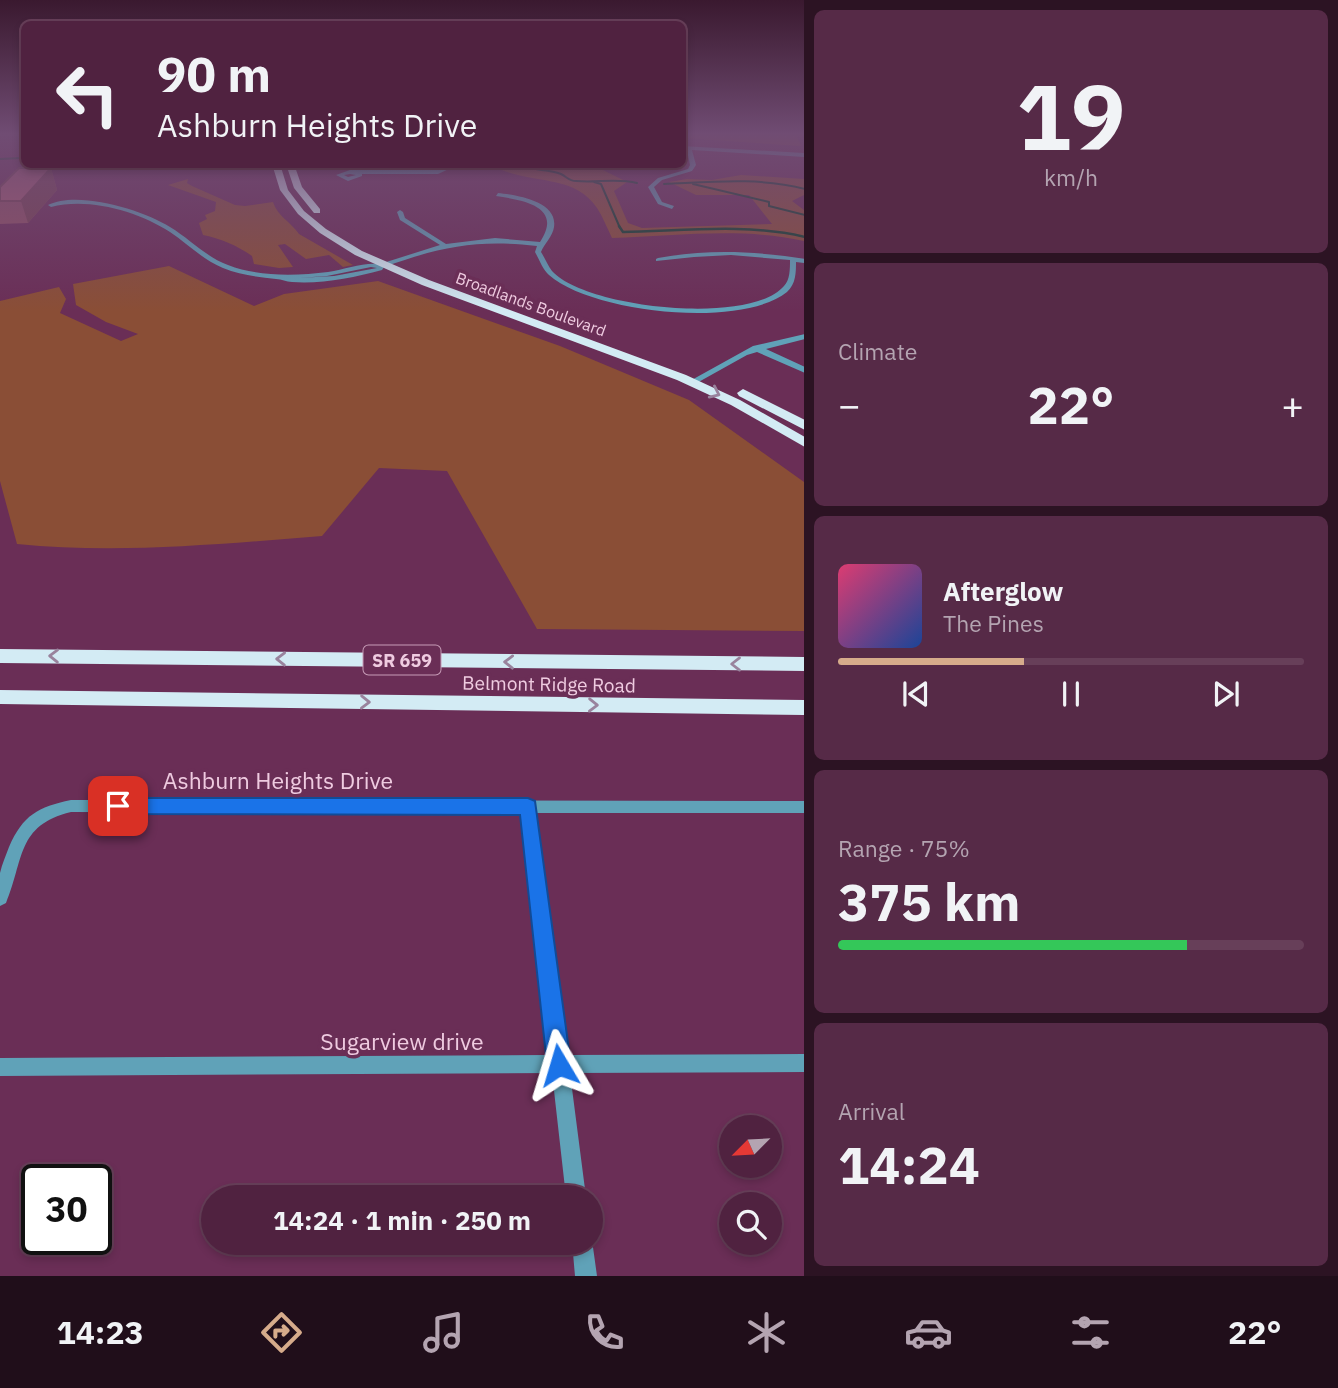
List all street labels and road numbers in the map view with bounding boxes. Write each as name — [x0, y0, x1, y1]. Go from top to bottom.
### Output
street label: Broadlands Boulevard — [453, 267, 609, 341]
road number: SR 659 — [364, 646, 440, 674]
street label: Belmont Ridge Road — [462, 670, 636, 698]
street label: Ashburn Heights Drive — [163, 765, 393, 795]
street label: Sugarview drive — [320, 1026, 484, 1056]

